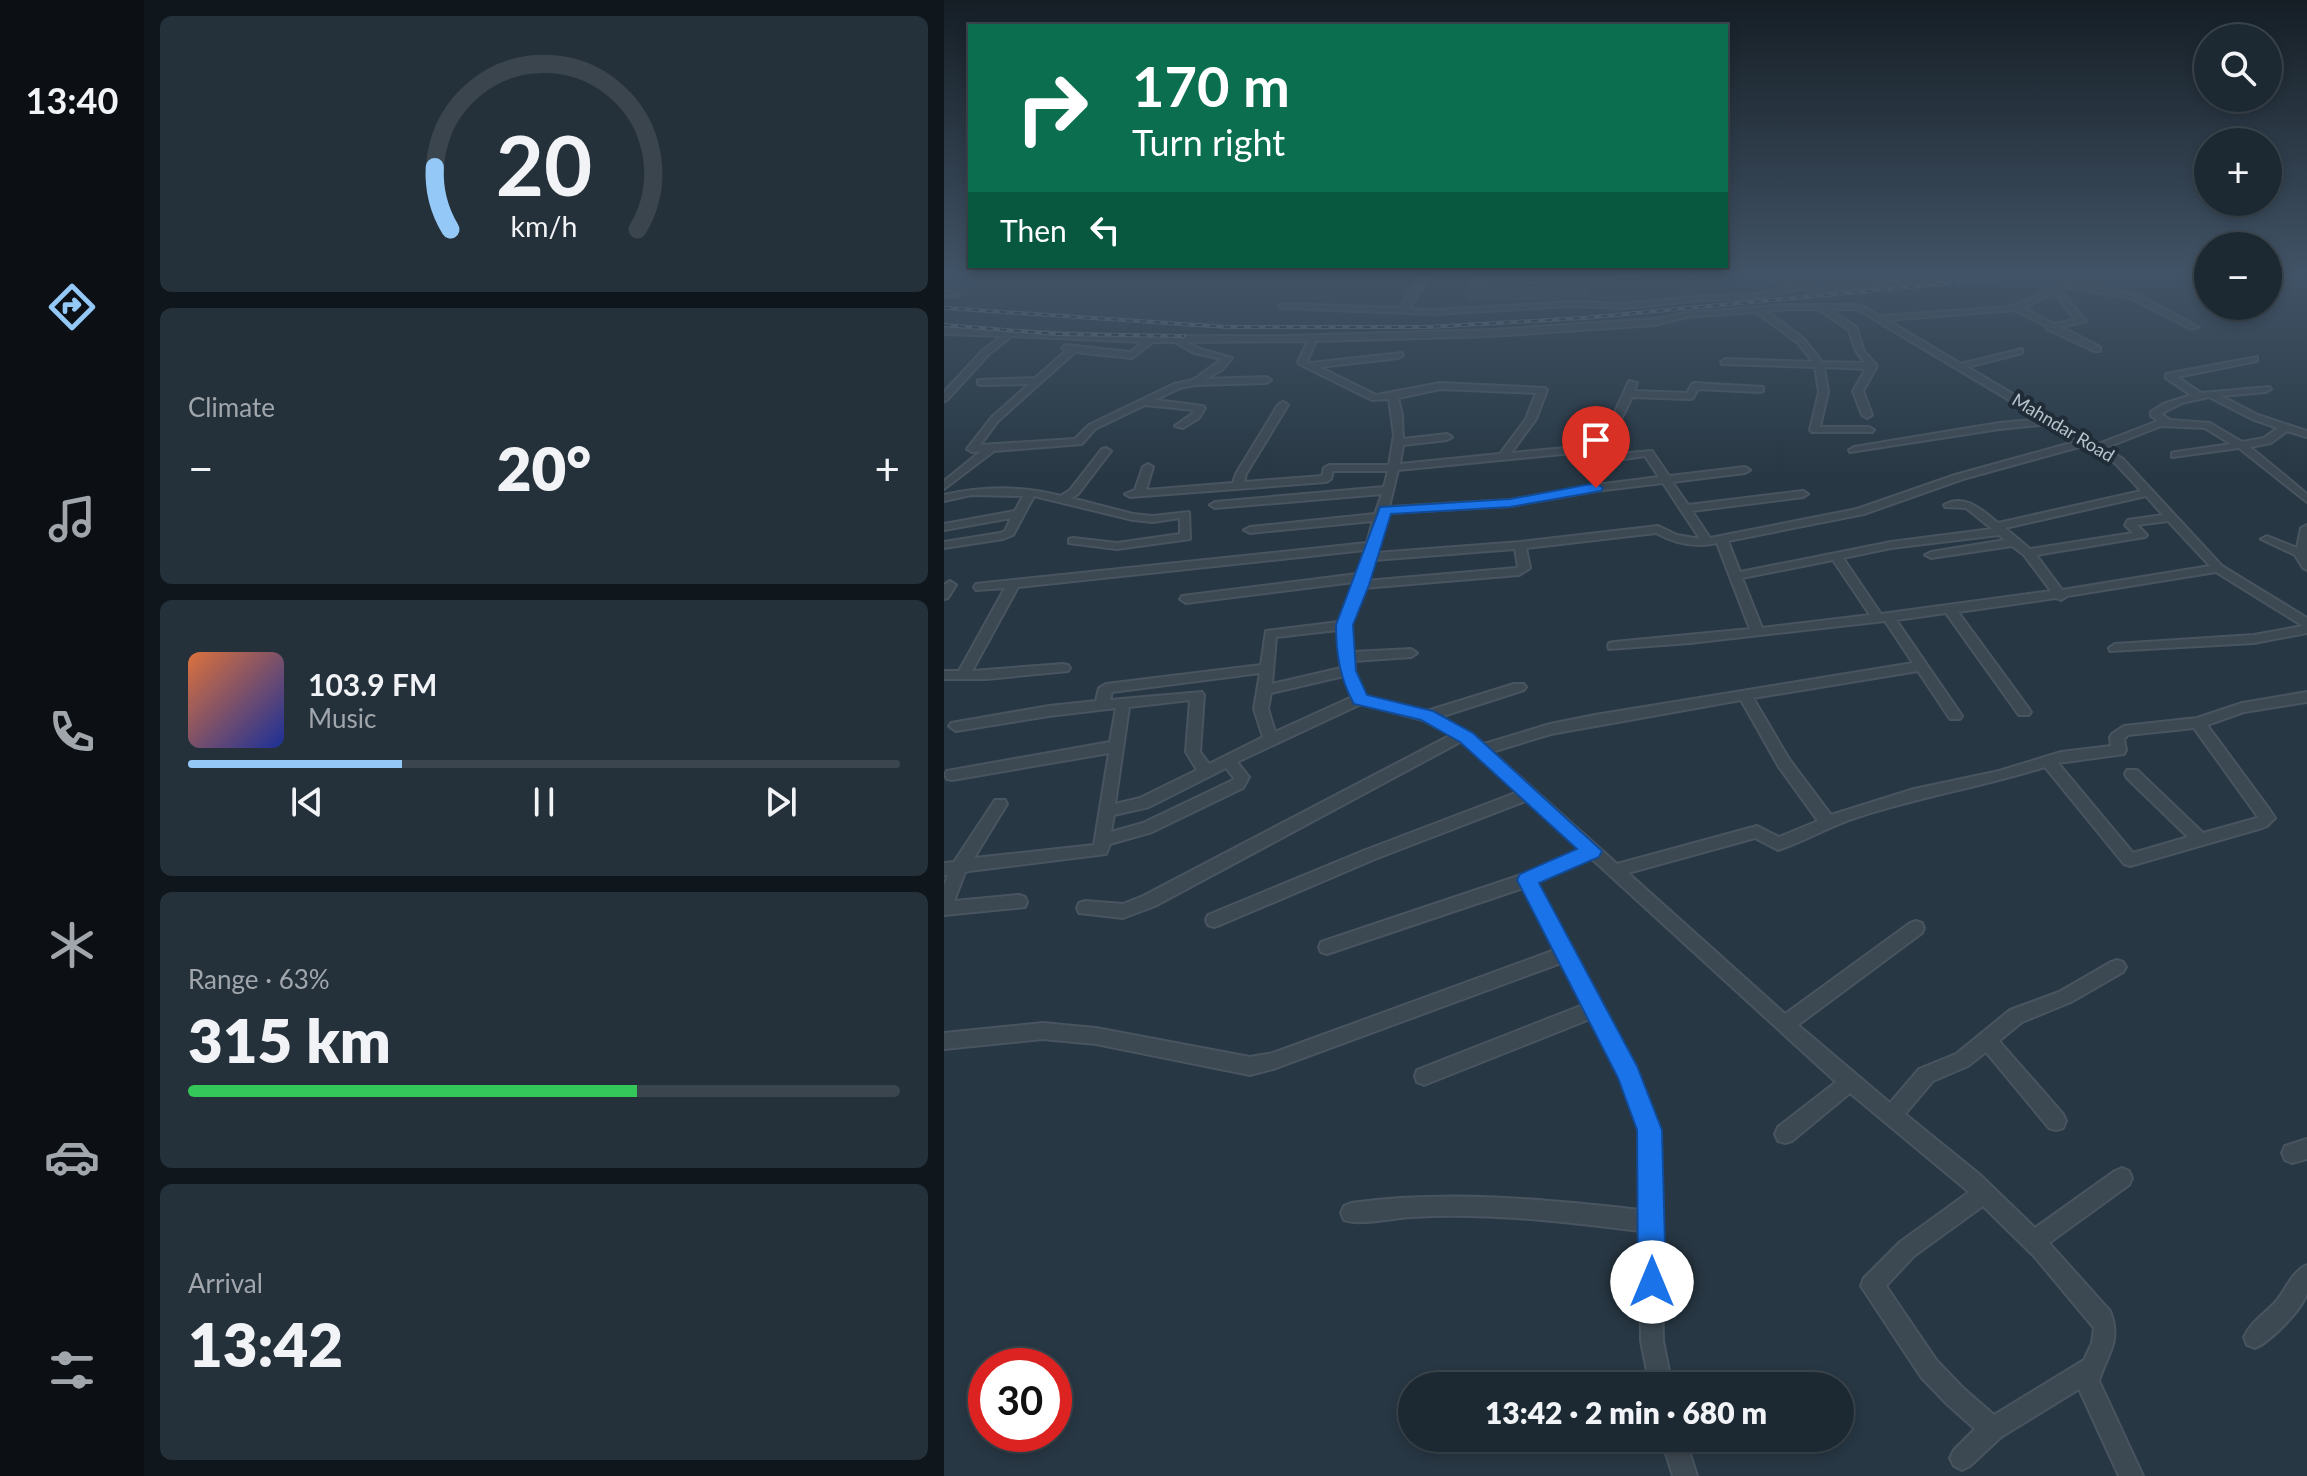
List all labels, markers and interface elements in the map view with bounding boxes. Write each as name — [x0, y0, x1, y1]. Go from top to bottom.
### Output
map controls — [2194, 24, 2282, 320]
button: search — [2194, 24, 2282, 112]
text: 170 m — [1132, 52, 1290, 119]
icon: right — [1000, 56, 1104, 160]
text: 13:40 — [26, 78, 118, 122]
text: 20 — [496, 114, 592, 214]
text: Turn right — [1132, 120, 1285, 164]
button: + — [2194, 128, 2282, 216]
icon: left — [1083, 208, 1127, 252]
text: km/h — [511, 209, 577, 243]
text: Then — [1000, 212, 1067, 248]
button: − — [2194, 232, 2282, 320]
icon: directions — [44, 279, 100, 335]
street label: Mahndar Road — [2008, 388, 2119, 466]
text: Climate — [188, 391, 275, 423]
pin — [1562, 406, 1630, 488]
icon: arrive — [1574, 418, 1618, 462]
text: 20° — [497, 432, 591, 504]
text: − — [188, 442, 214, 494]
text: + — [874, 442, 900, 494]
icon: music — [44, 491, 100, 547]
text: 103.9 FM — [308, 666, 437, 702]
text: Music — [308, 702, 376, 734]
icon: phone — [44, 704, 100, 760]
icon: previous — [285, 780, 329, 824]
icon: pause — [522, 780, 566, 824]
icon: next — [759, 780, 803, 824]
icon: climate — [44, 917, 100, 973]
text: Range · 63% — [188, 963, 330, 995]
text: 315 km — [188, 1004, 391, 1076]
icon: car — [44, 1129, 100, 1185]
position arrow — [1610, 1240, 1694, 1324]
text: Arrival — [188, 1267, 263, 1299]
text: 13:42 — [188, 1308, 343, 1380]
icon: filters — [44, 1342, 100, 1398]
speed limit sign: 30 — [968, 1348, 1072, 1452]
text: 13:42 · 2 min · 680 m — [1485, 1394, 1767, 1430]

